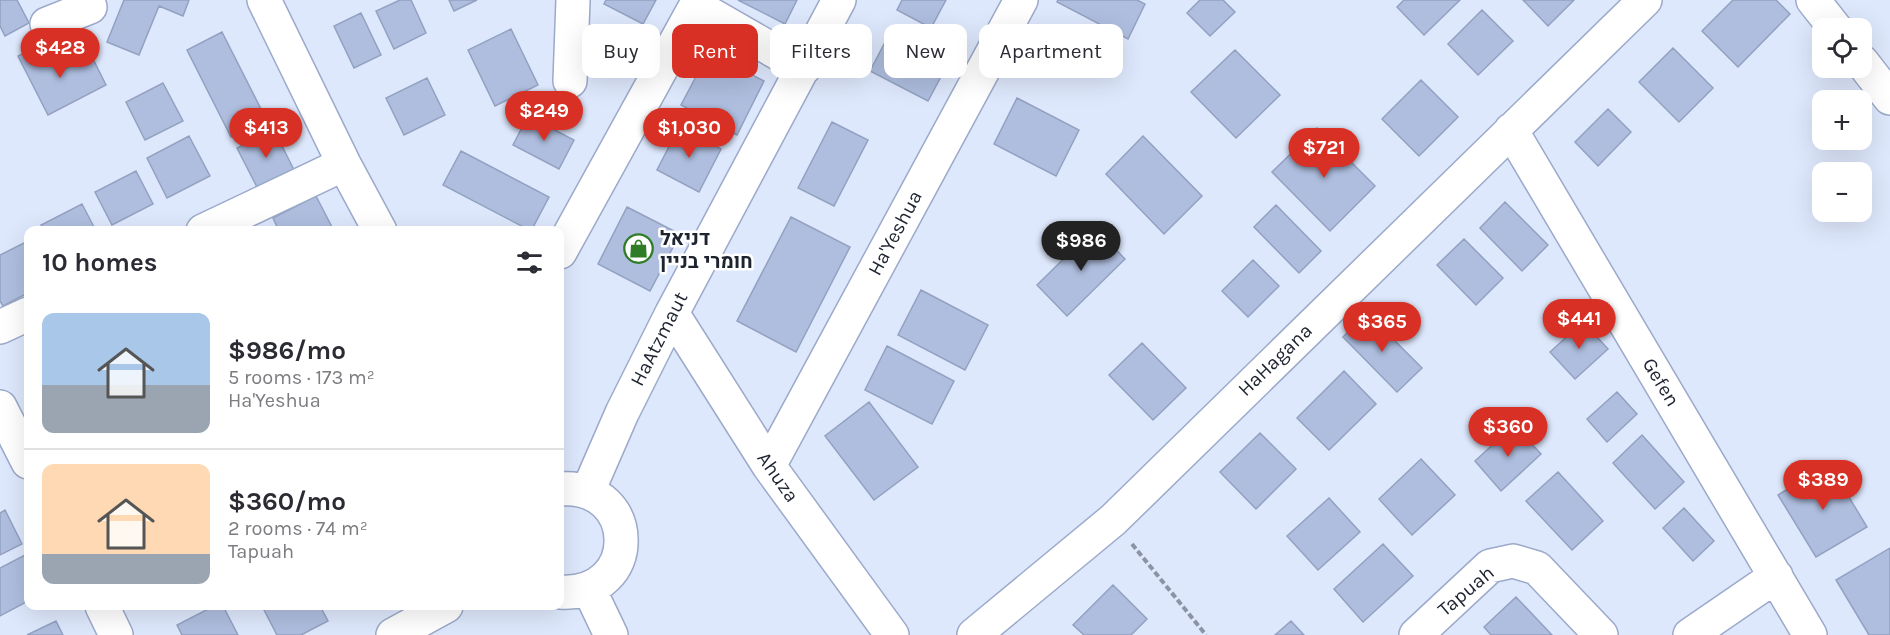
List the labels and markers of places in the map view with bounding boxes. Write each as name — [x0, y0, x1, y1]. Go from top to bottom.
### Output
pin: $428 — [24, 28, 96, 79]
pin: $249 — [508, 91, 580, 142]
pin: $413 — [230, 108, 302, 159]
pin: $1,030 — [640, 108, 738, 159]
pin: $721 — [1288, 128, 1360, 179]
pin: $986 — [1045, 221, 1117, 272]
place label: דניאל חומרי בניין — [660, 227, 753, 273]
shop icon: דניאל חומרי בניין — [623, 233, 655, 265]
pin: $441 — [1543, 299, 1615, 350]
pin: $365 — [1346, 302, 1418, 353]
pin: $360 — [1472, 407, 1544, 458]
pin: $389 — [1787, 460, 1859, 511]

